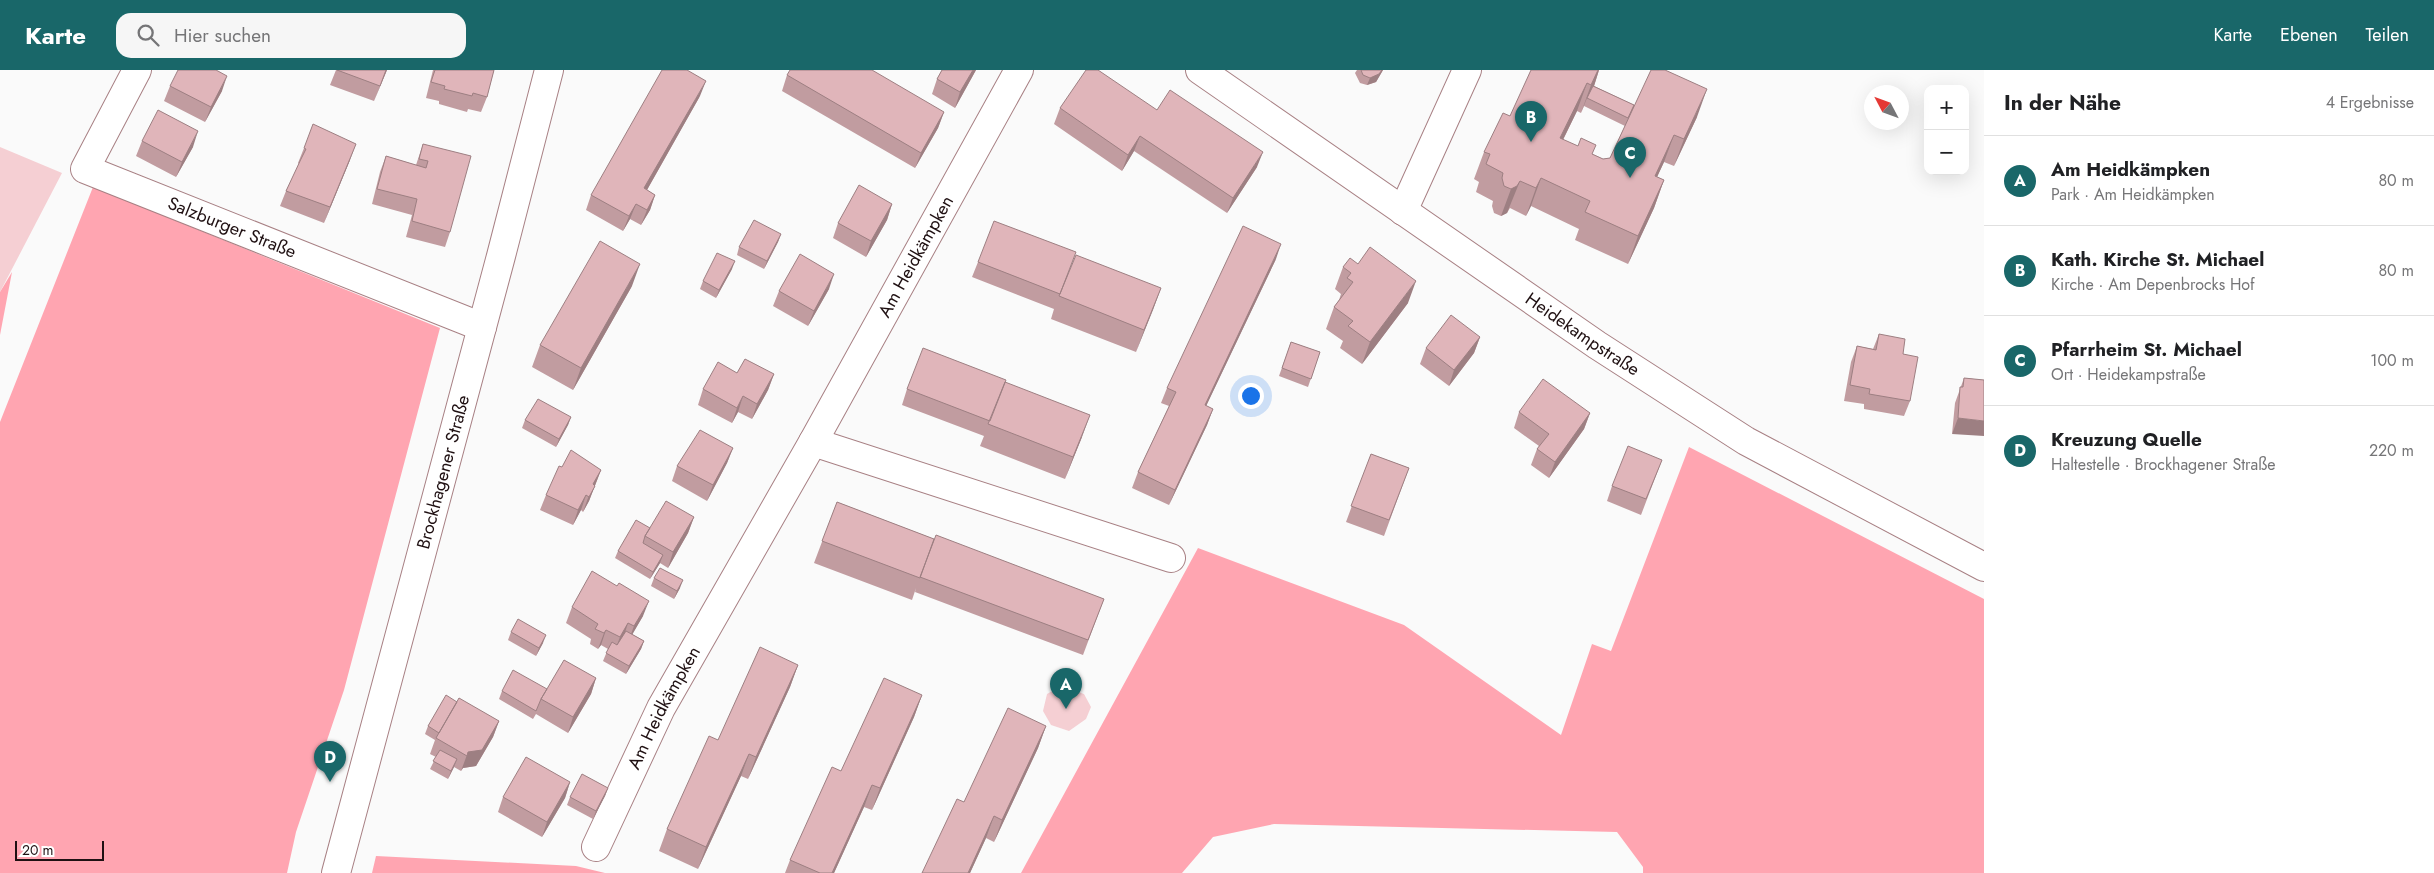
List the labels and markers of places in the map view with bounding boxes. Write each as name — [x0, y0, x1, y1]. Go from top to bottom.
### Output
pin: B — [1515, 101, 1547, 142]
pin: C — [1614, 137, 1646, 178]
pin: A — [1050, 668, 1082, 709]
pin: D — [314, 741, 346, 782]

